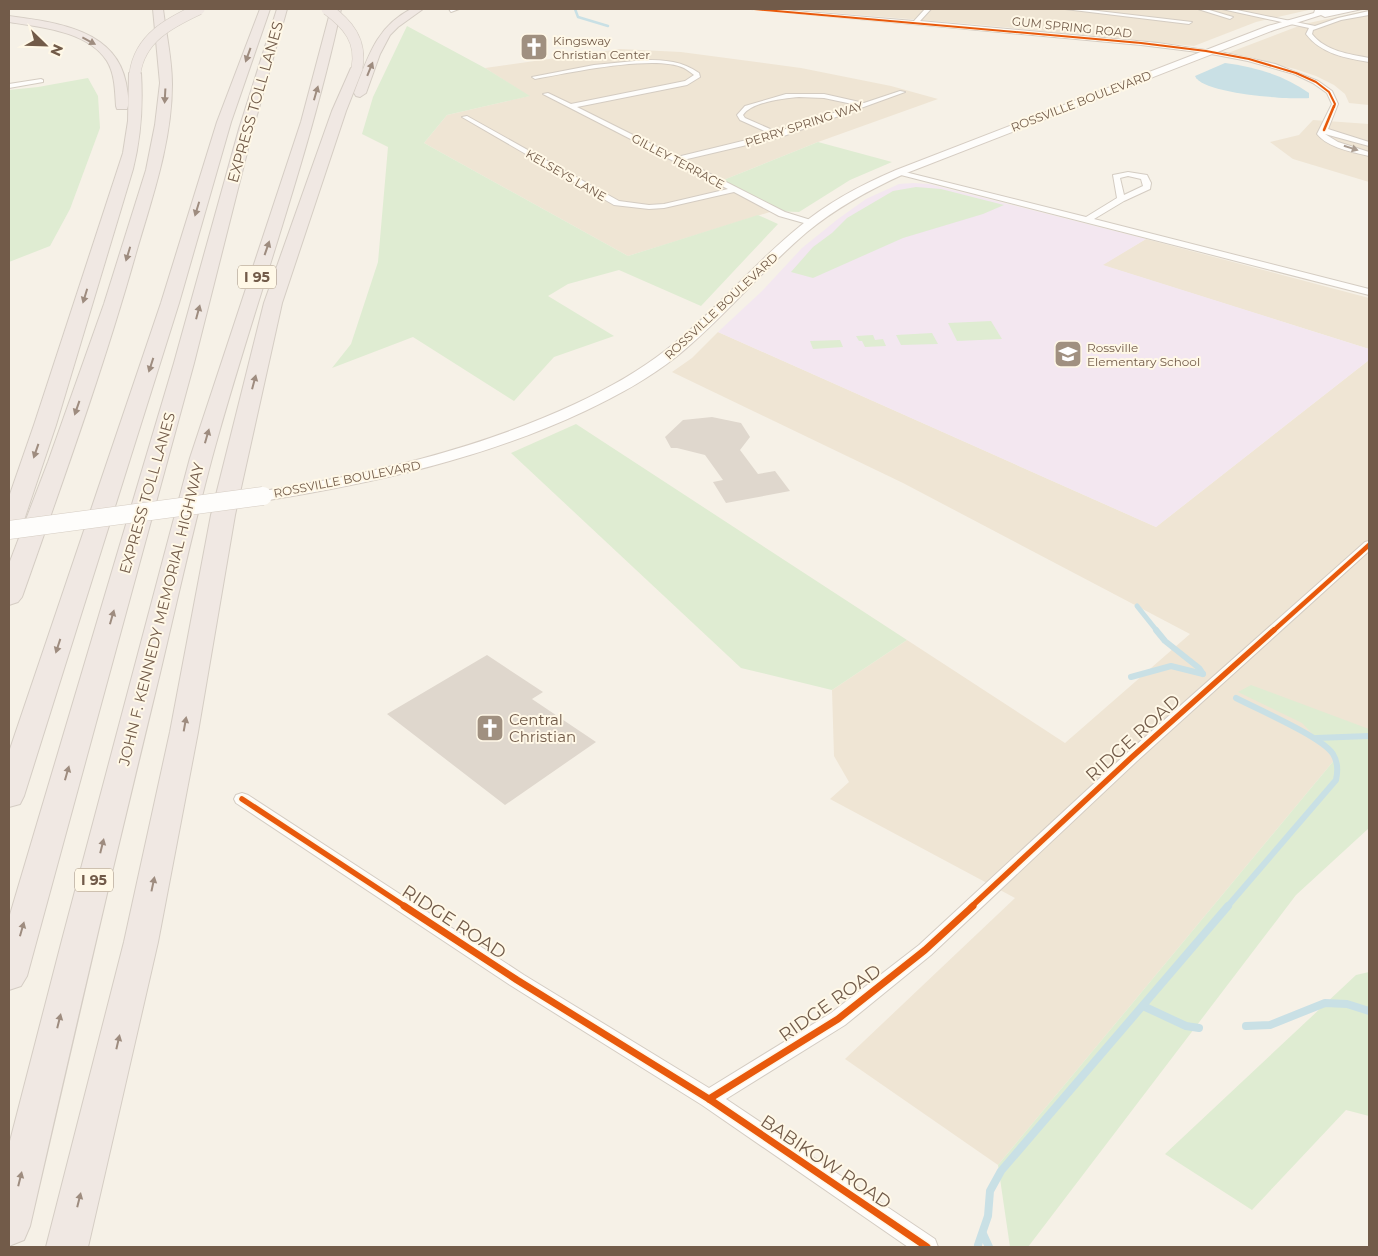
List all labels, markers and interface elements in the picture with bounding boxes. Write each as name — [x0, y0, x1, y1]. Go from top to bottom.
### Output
street label: GUM SPRING ROAD — [1011, 13, 1133, 41]
street label: EXPRESS TOLL LANES — [223, 19, 287, 185]
north arrow — [20, 20, 70, 70]
church icon: Kingsway Christian Center — [519, 32, 549, 62]
place label: Kingsway Christian Center — [553, 33, 650, 62]
one-way arrow — [82, 37, 96, 45]
text: N — [46, 41, 67, 59]
one-way arrow — [244, 47, 251, 62]
one-way arrow — [366, 62, 374, 76]
street label: ROSSVILLE BOULEVARD — [1009, 67, 1153, 135]
one-way arrow — [313, 85, 321, 100]
one-way arrow — [161, 89, 169, 105]
street label: PERRY SPRING WAY — [743, 98, 865, 150]
street label: GILLEY TERRACE — [629, 130, 727, 192]
one-way arrow — [1344, 145, 1359, 153]
street label: KELSEYS LANE — [523, 146, 609, 204]
one-way arrow — [193, 202, 201, 217]
one-way arrow — [264, 240, 271, 255]
one-way arrow — [124, 247, 132, 262]
street label: ROSSVILLE BOULEVARD — [661, 250, 781, 362]
road number: I 95 — [238, 266, 276, 288]
one-way arrow — [80, 289, 88, 304]
one-way arrow — [195, 304, 203, 319]
school or university icon: Rossville Elementary School — [1053, 339, 1083, 369]
place label: Rossville Elementary School — [1087, 340, 1200, 369]
one-way arrow — [146, 357, 154, 372]
one-way arrow — [250, 375, 258, 390]
one-way arrow — [73, 401, 81, 416]
street label: EXPRESS TOLL LANES — [115, 410, 179, 576]
one-way arrow — [204, 428, 212, 443]
one-way arrow — [32, 444, 40, 459]
street label: ROSSVILLE BOULEVARD — [272, 457, 422, 501]
street label: JOHN F. KENNEDY MEMORIAL HIGHWAY — [114, 460, 208, 768]
one-way arrow — [109, 609, 117, 624]
one-way arrow — [53, 639, 61, 654]
street label: RIDGE ROAD — [1081, 690, 1185, 786]
place label: Central Christian — [509, 710, 576, 746]
church icon: Central Christian — [475, 713, 505, 743]
one-way arrow — [182, 716, 190, 732]
one-way arrow — [63, 765, 71, 780]
one-way arrow — [98, 839, 106, 854]
road number: I 95 — [75, 868, 113, 892]
one-way arrow — [150, 875, 158, 891]
street label: RIDGE ROAD — [398, 880, 510, 964]
one-way arrow — [18, 922, 26, 937]
street label: RIDGE ROAD — [775, 960, 885, 1046]
one-way arrow — [56, 1014, 64, 1029]
one-way arrow — [114, 1035, 122, 1050]
street label: BABIKOW ROAD — [757, 1110, 895, 1214]
one-way arrow — [16, 1171, 24, 1186]
one-way arrow — [75, 1192, 83, 1207]

